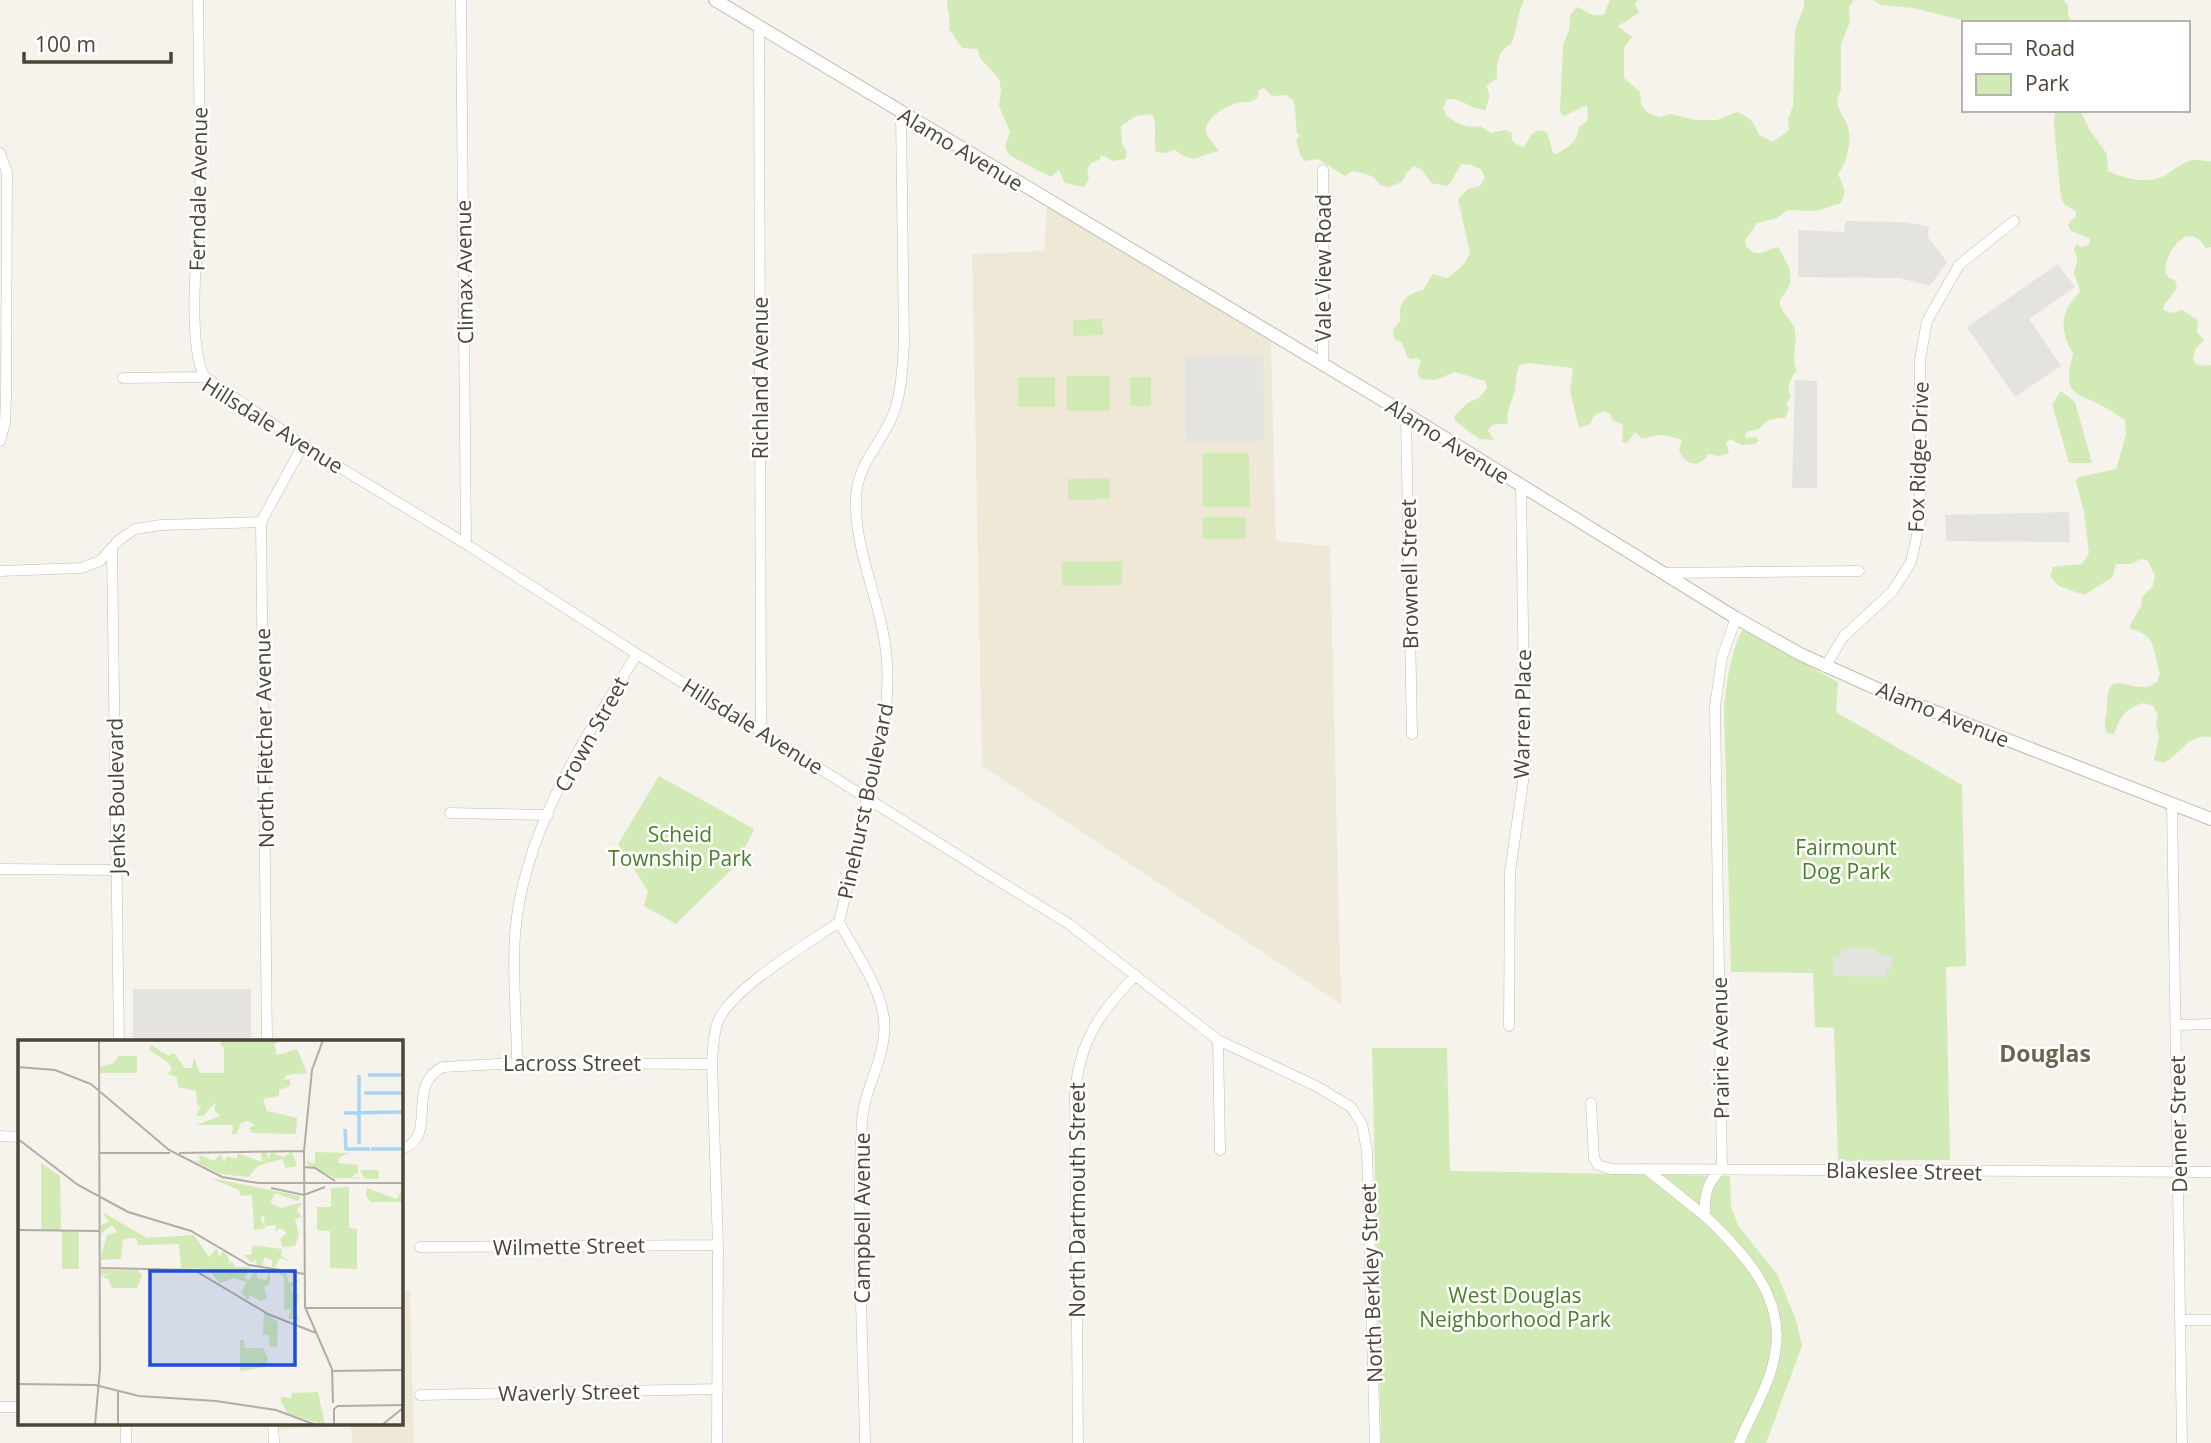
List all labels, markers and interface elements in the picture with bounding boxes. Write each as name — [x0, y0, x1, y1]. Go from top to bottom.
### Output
scale bar — [24, 21, 172, 65]
legend — [1962, 21, 2190, 112]
text: 100 m — [35, 30, 96, 58]
text: Road — [2025, 34, 2075, 62]
text: Park — [2025, 69, 2069, 97]
street label: Alamo Avenue — [893, 101, 1029, 197]
street label: Ferndale Avenue — [183, 107, 213, 271]
street label: Vale View Road — [1309, 194, 1337, 342]
street label: Climax Avenue — [449, 200, 479, 344]
street label: Richland Avenue — [746, 297, 774, 459]
street label: Hillsdale Avenue — [197, 370, 349, 480]
street label: Fox Ridge Drive — [1901, 381, 1935, 533]
street label: Alamo Avenue — [1381, 392, 1515, 490]
street label: Brownell Street — [1394, 499, 1424, 649]
street label: North Fletcher Avenue — [248, 628, 280, 848]
street label: Warren Place — [1507, 649, 1537, 779]
street label: Crown Street — [548, 671, 634, 797]
street label: Hillsdale Avenue — [677, 671, 829, 781]
street label: Alamo Avenue — [1872, 675, 2014, 753]
street label: Pinehurst Boulevard — [831, 700, 899, 902]
street label: Jenks Boulevard — [101, 717, 131, 877]
park label: Scheid Township Park — [608, 820, 752, 872]
park label: Fairmount Dog Park — [1795, 833, 1897, 885]
street label: Prairie Avenue — [1705, 977, 1735, 1119]
district label: Douglas — [1999, 1037, 2091, 1069]
inset map — [18, 1040, 402, 1426]
street label: Lacross Street — [503, 1049, 641, 1077]
street label: Denner Street — [2163, 1055, 2193, 1193]
street label: North Dartmouth Street — [1063, 1082, 1091, 1318]
street label: Campbell Avenue — [848, 1133, 876, 1304]
street label: Blakeslee Street — [1826, 1156, 1982, 1186]
street label: North Berkley Street — [1354, 1183, 1388, 1383]
street label: Wilmette Street — [493, 1231, 645, 1261]
park label: West Douglas Neighborhood Park — [1419, 1281, 1611, 1333]
street label: Waverly Street — [498, 1377, 640, 1407]

